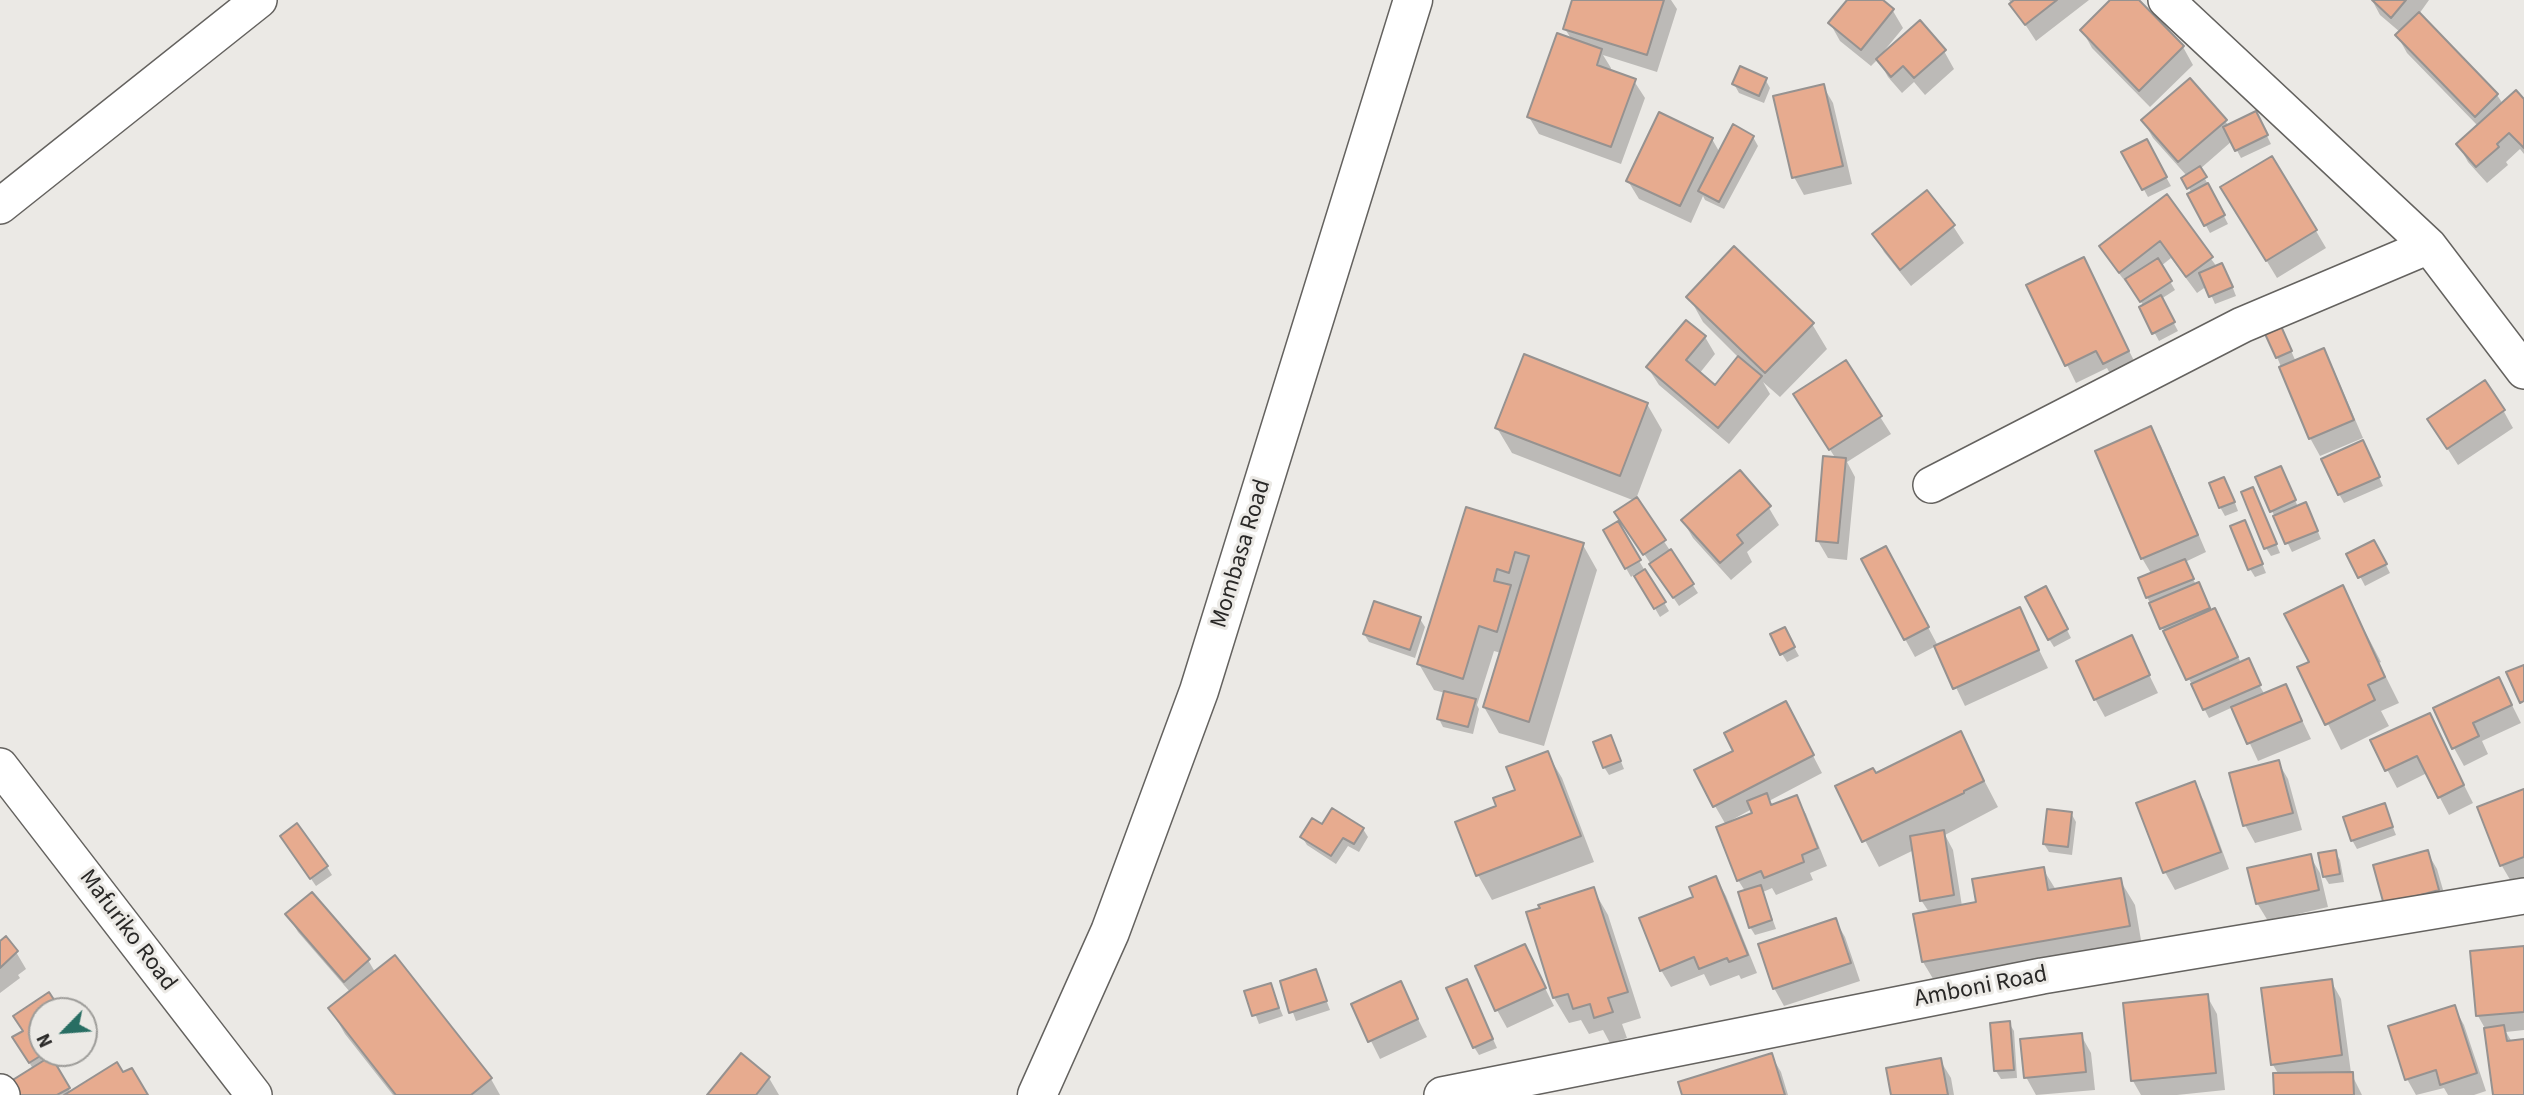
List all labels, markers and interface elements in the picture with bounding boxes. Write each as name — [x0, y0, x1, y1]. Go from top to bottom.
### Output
street label: Mombasa Road — [1206, 476, 1278, 632]
street label: Mafuriko Road — [72, 865, 182, 997]
street label: Amboni Road — [1912, 961, 2050, 1015]
north arrow — [28, 997, 98, 1067]
text: N — [30, 1029, 60, 1052]

